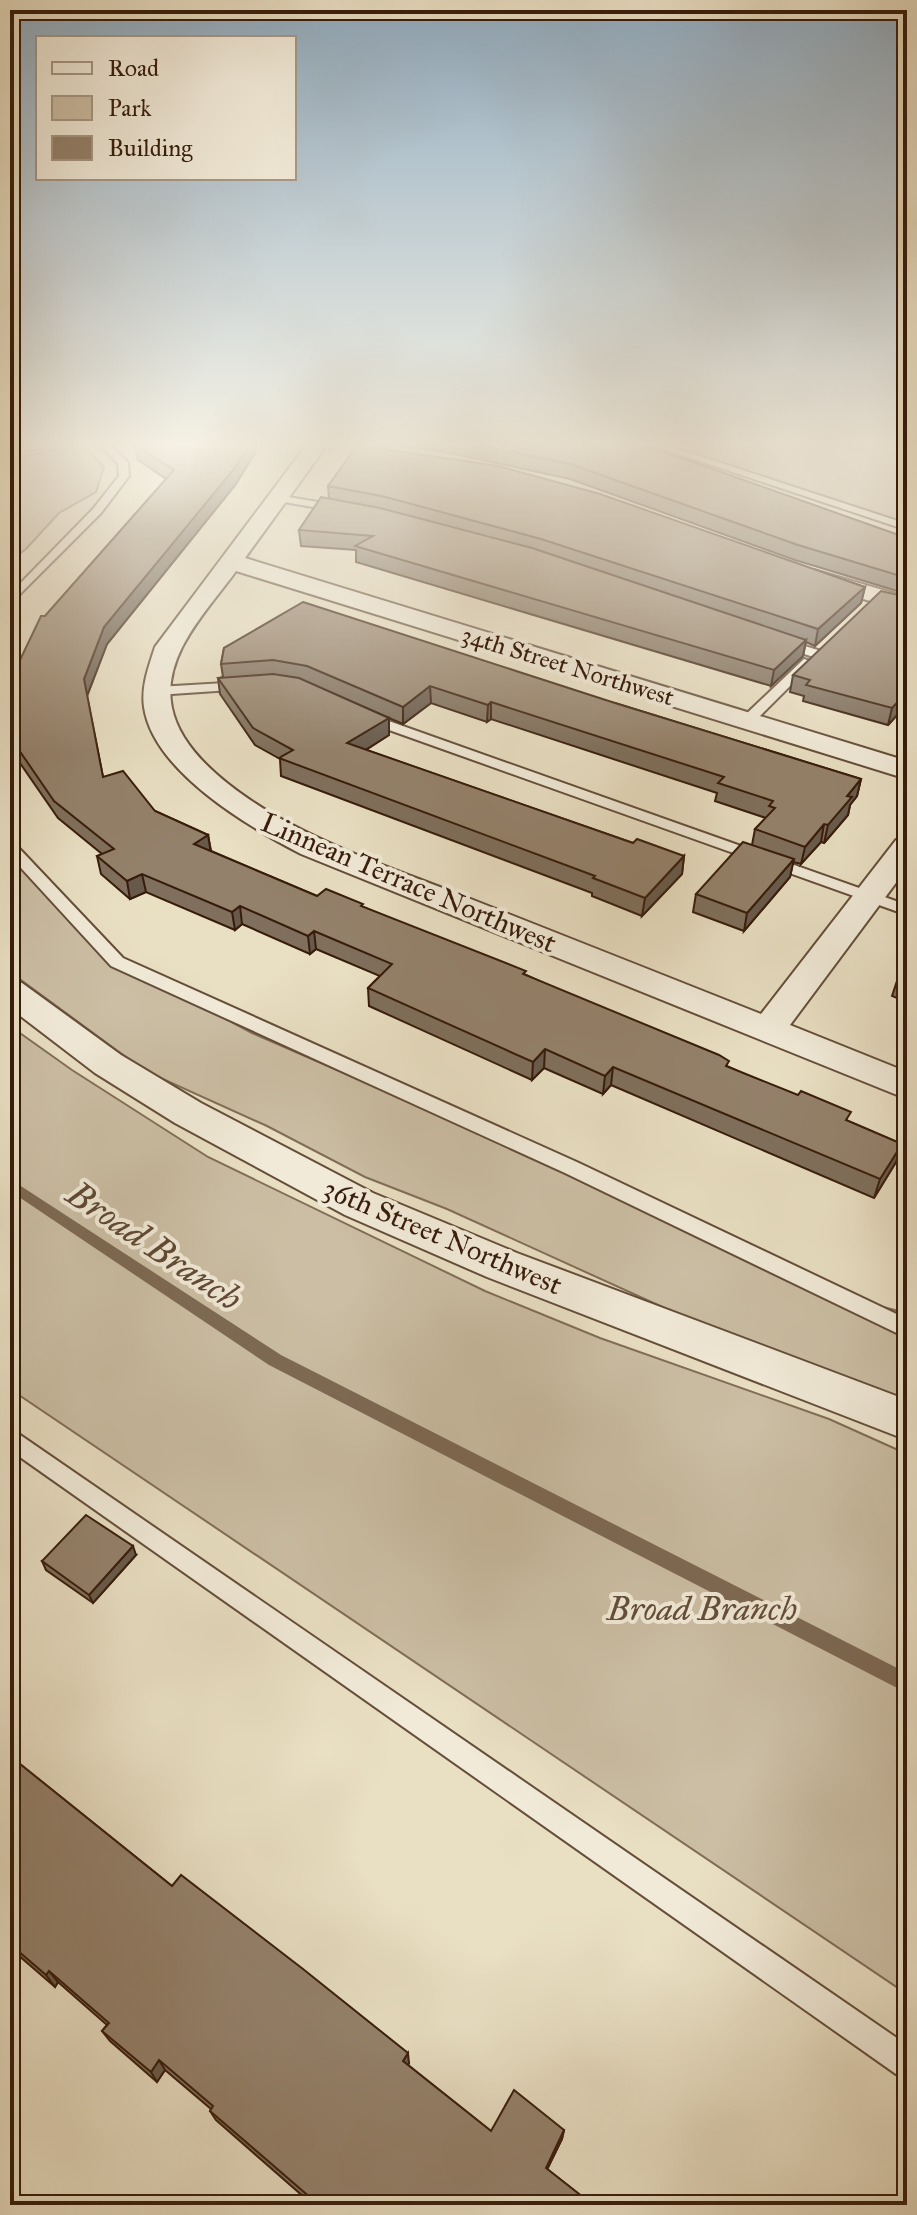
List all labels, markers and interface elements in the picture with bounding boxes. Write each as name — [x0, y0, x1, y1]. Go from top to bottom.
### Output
legend — [36, 36, 296, 180]
text: Road — [108, 53, 159, 83]
text: Park — [108, 93, 152, 123]
text: Building — [108, 133, 193, 163]
street label: 34th Street Northwest — [458, 619, 678, 713]
street label: Linnean Terrace Northwest — [256, 804, 562, 961]
water label: Broad Branch — [57, 1170, 250, 1320]
street label: 36th Street Northwest — [318, 1170, 567, 1303]
park label: Broad Branch — [605, 1588, 797, 1629]

